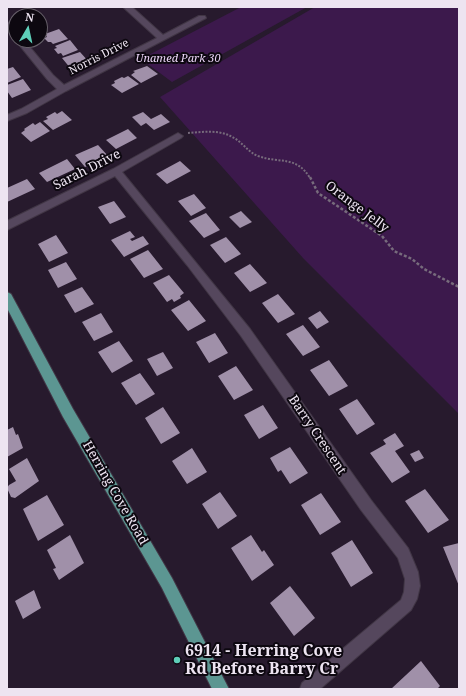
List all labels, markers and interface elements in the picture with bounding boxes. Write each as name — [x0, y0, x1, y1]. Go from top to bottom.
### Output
north arrow — [8, 8, 48, 48]
text: N — [24, 9, 35, 25]
street label: Norris Drive — [67, 36, 131, 78]
park label: Unamed Park 30 — [135, 52, 221, 66]
street label: Sarah Drive — [51, 146, 123, 194]
street label: Orange Jelly — [322, 178, 392, 236]
street label: Barry Crescent — [285, 392, 349, 478]
street label: Herring Cove Road — [79, 438, 151, 548]
place label: 6914 - Herring Cove Rd Before Barry Cr — [185, 641, 342, 679]
marker: 6914 - Herring Cove Rd Before Barry Cr — [172, 655, 182, 665]

